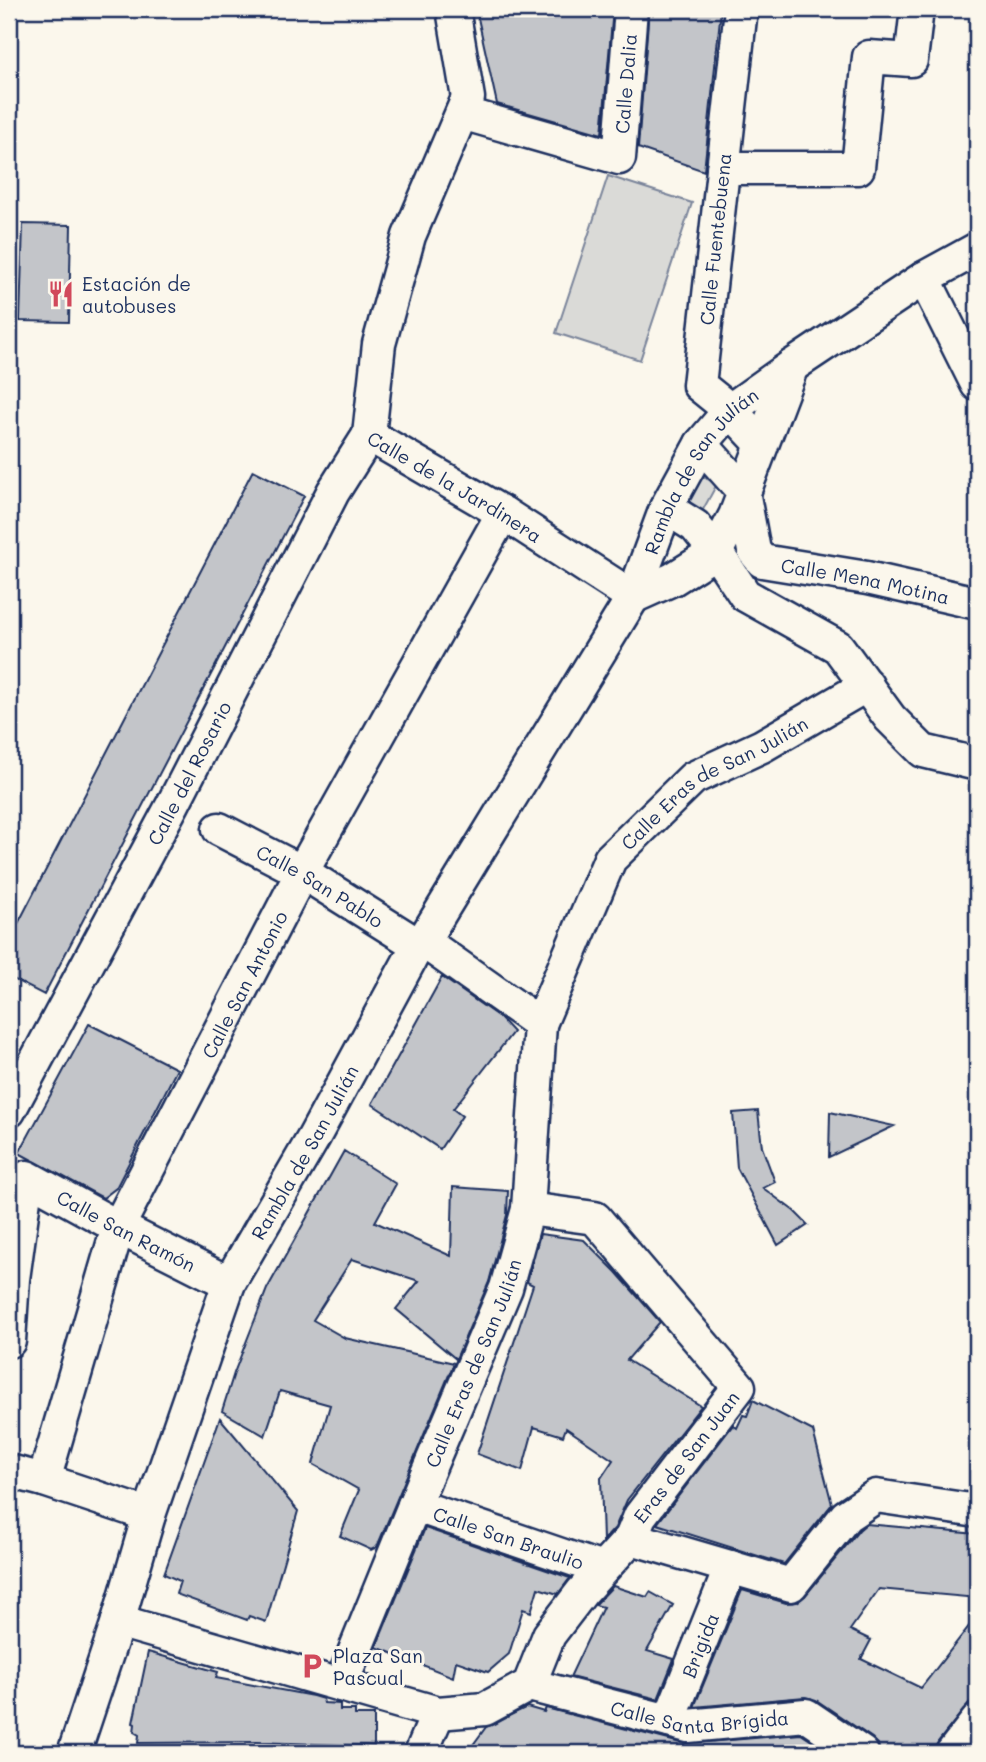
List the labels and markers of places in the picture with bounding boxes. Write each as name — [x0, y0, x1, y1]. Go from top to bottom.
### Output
place label: Estación de autobuses — [82, 271, 191, 318]
restaurant icon: Estación de autobuses — [46, 279, 76, 309]
place label: Plaza San Pascual — [333, 1643, 423, 1690]
parking icon: Plaza San Pascual — [297, 1651, 327, 1681]

